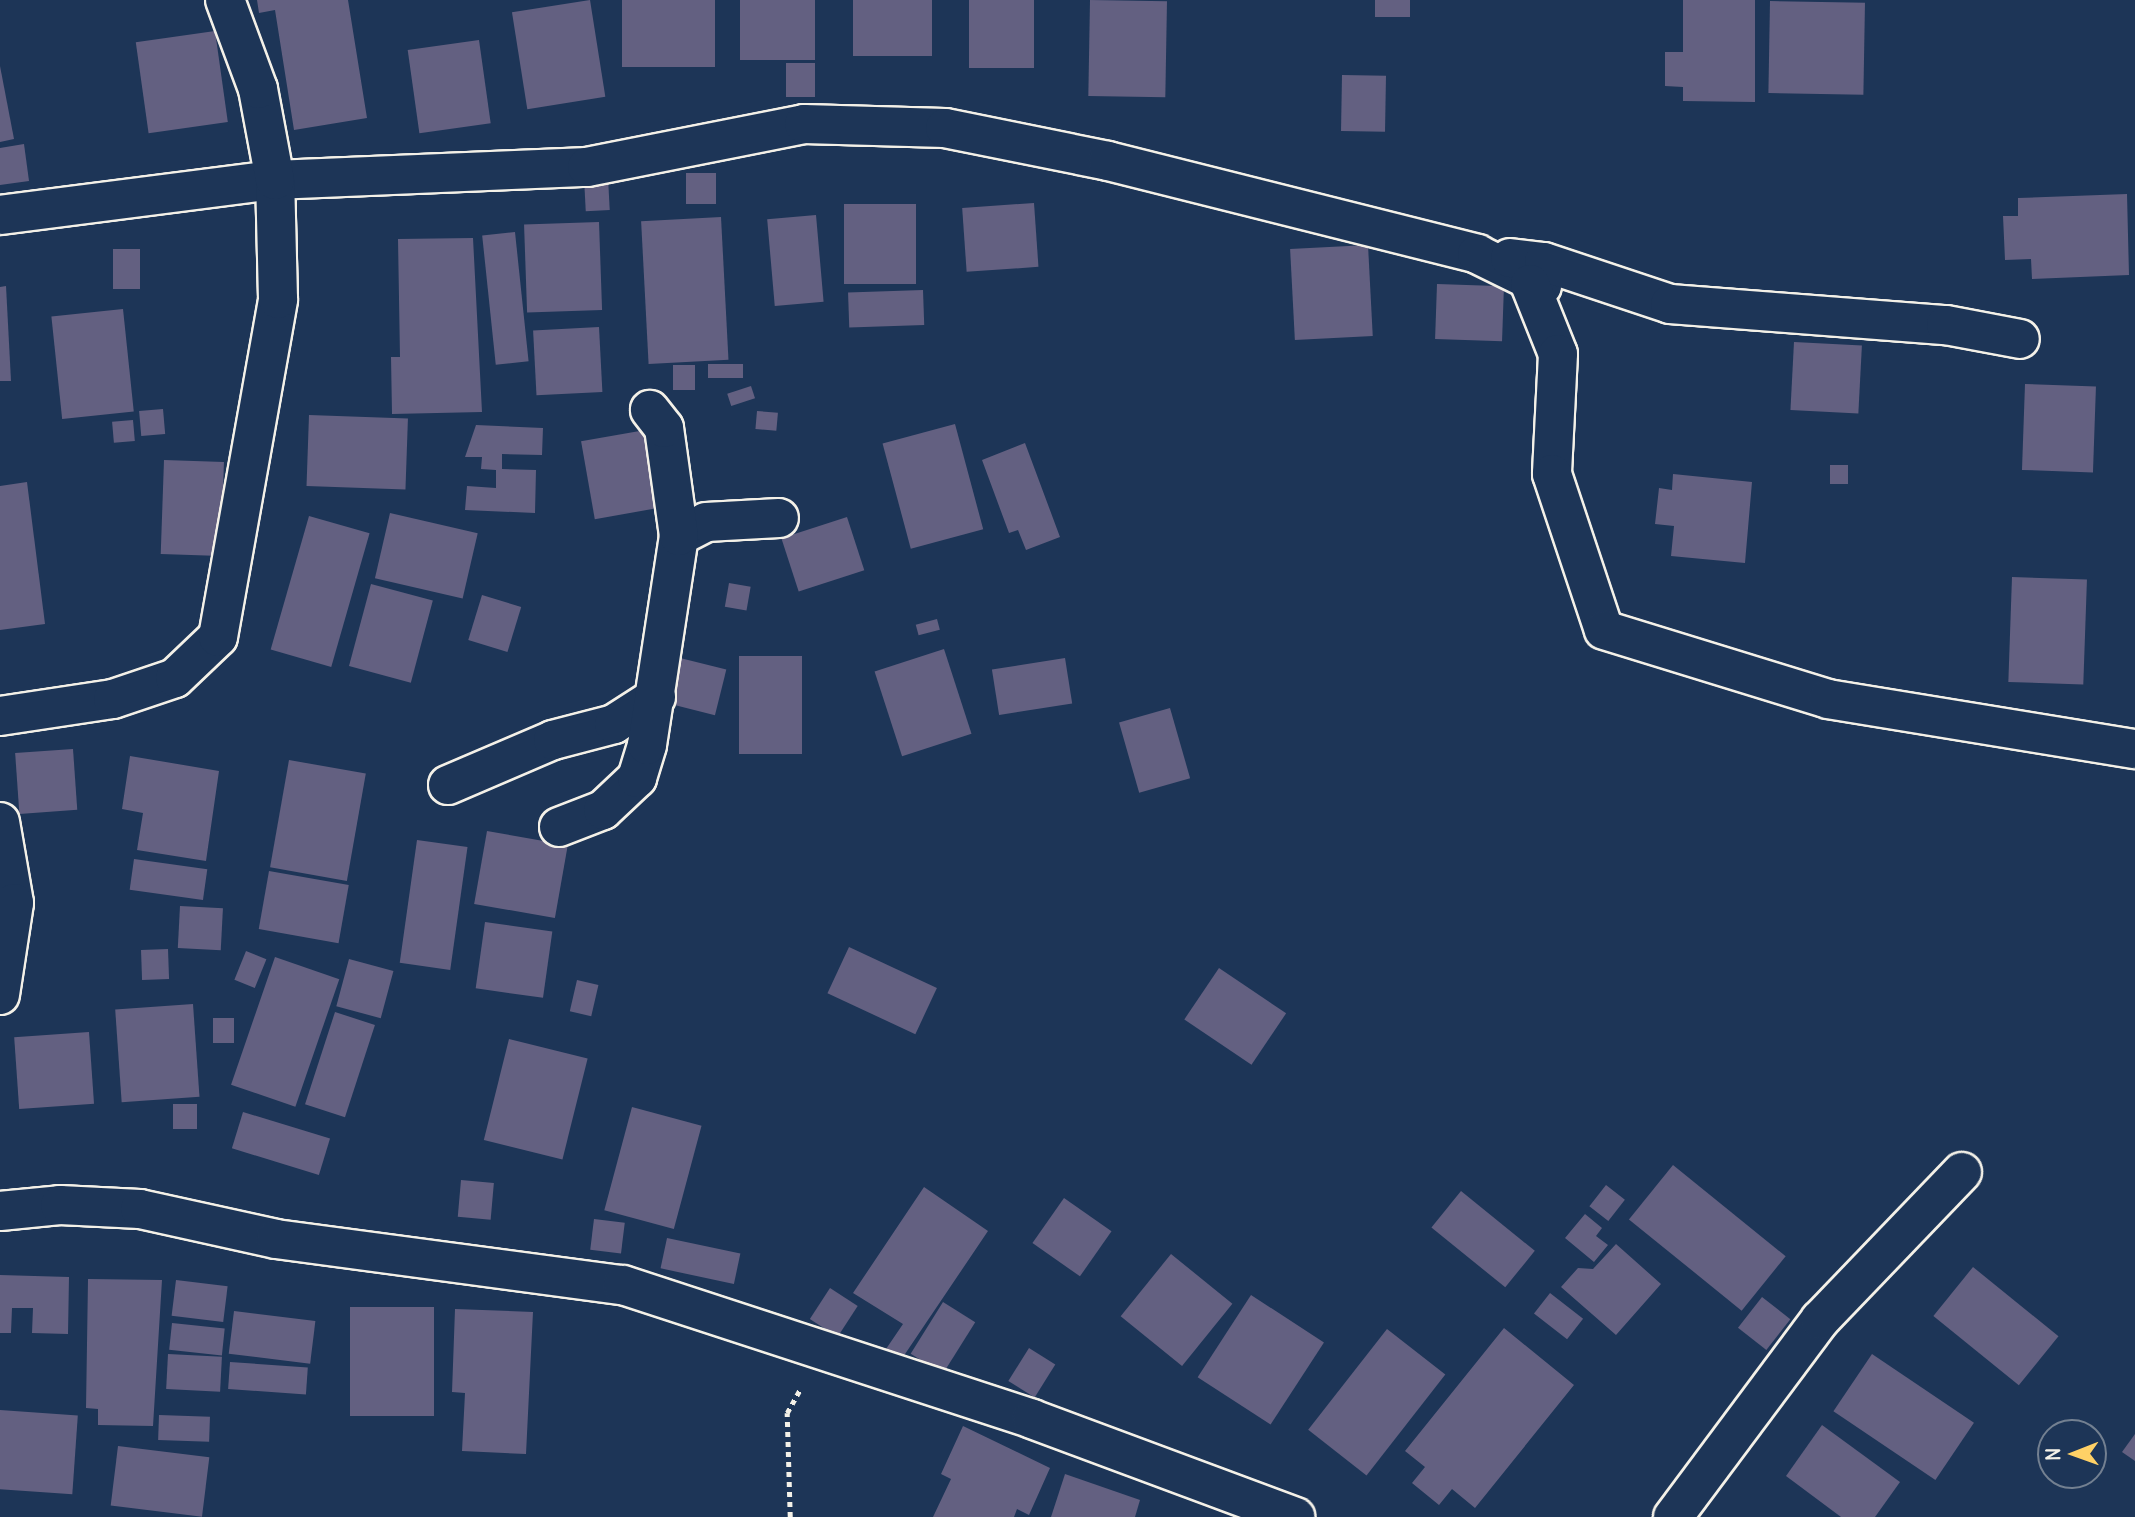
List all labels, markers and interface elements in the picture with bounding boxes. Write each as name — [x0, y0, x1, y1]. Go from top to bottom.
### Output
north arrow — [2037, 1419, 2107, 1489]
text: N — [2041, 1448, 2065, 1461]

